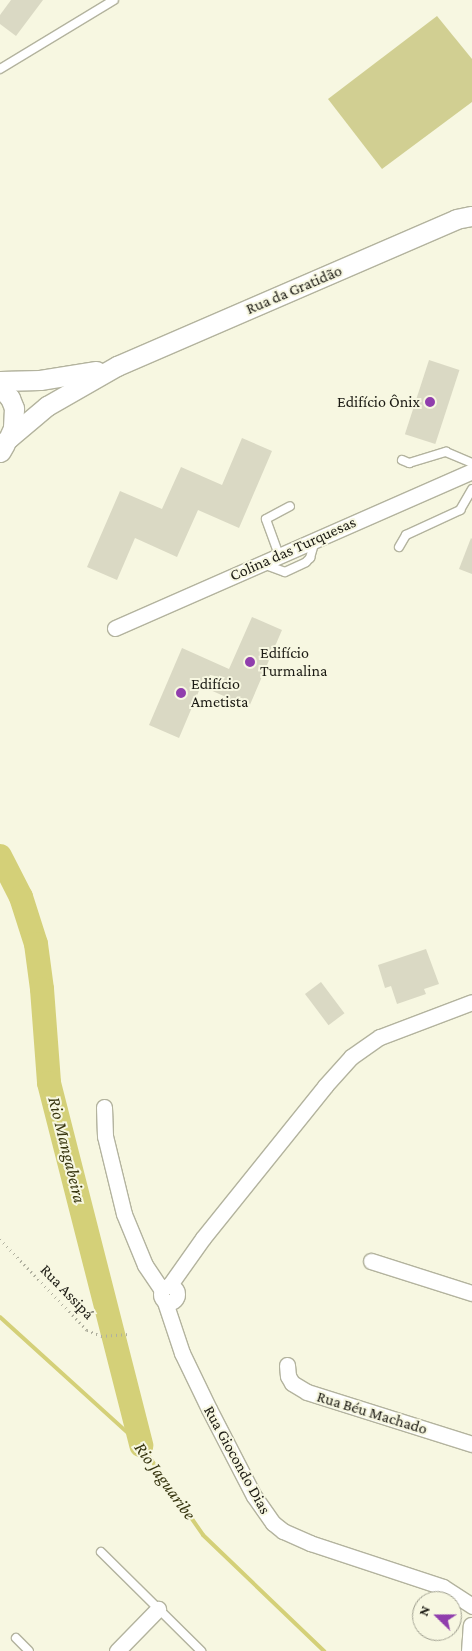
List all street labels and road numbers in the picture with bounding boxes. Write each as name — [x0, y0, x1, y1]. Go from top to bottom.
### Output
street label: Rua da Gratidão — [243, 261, 345, 319]
street label: Colina das Turquesas — [227, 513, 359, 585]
street label: Rua Assipá — [36, 1260, 98, 1324]
street label: Rua Béu Machado — [314, 1387, 430, 1439]
street label: Rua Giocondo Dias — [199, 1403, 275, 1517]

